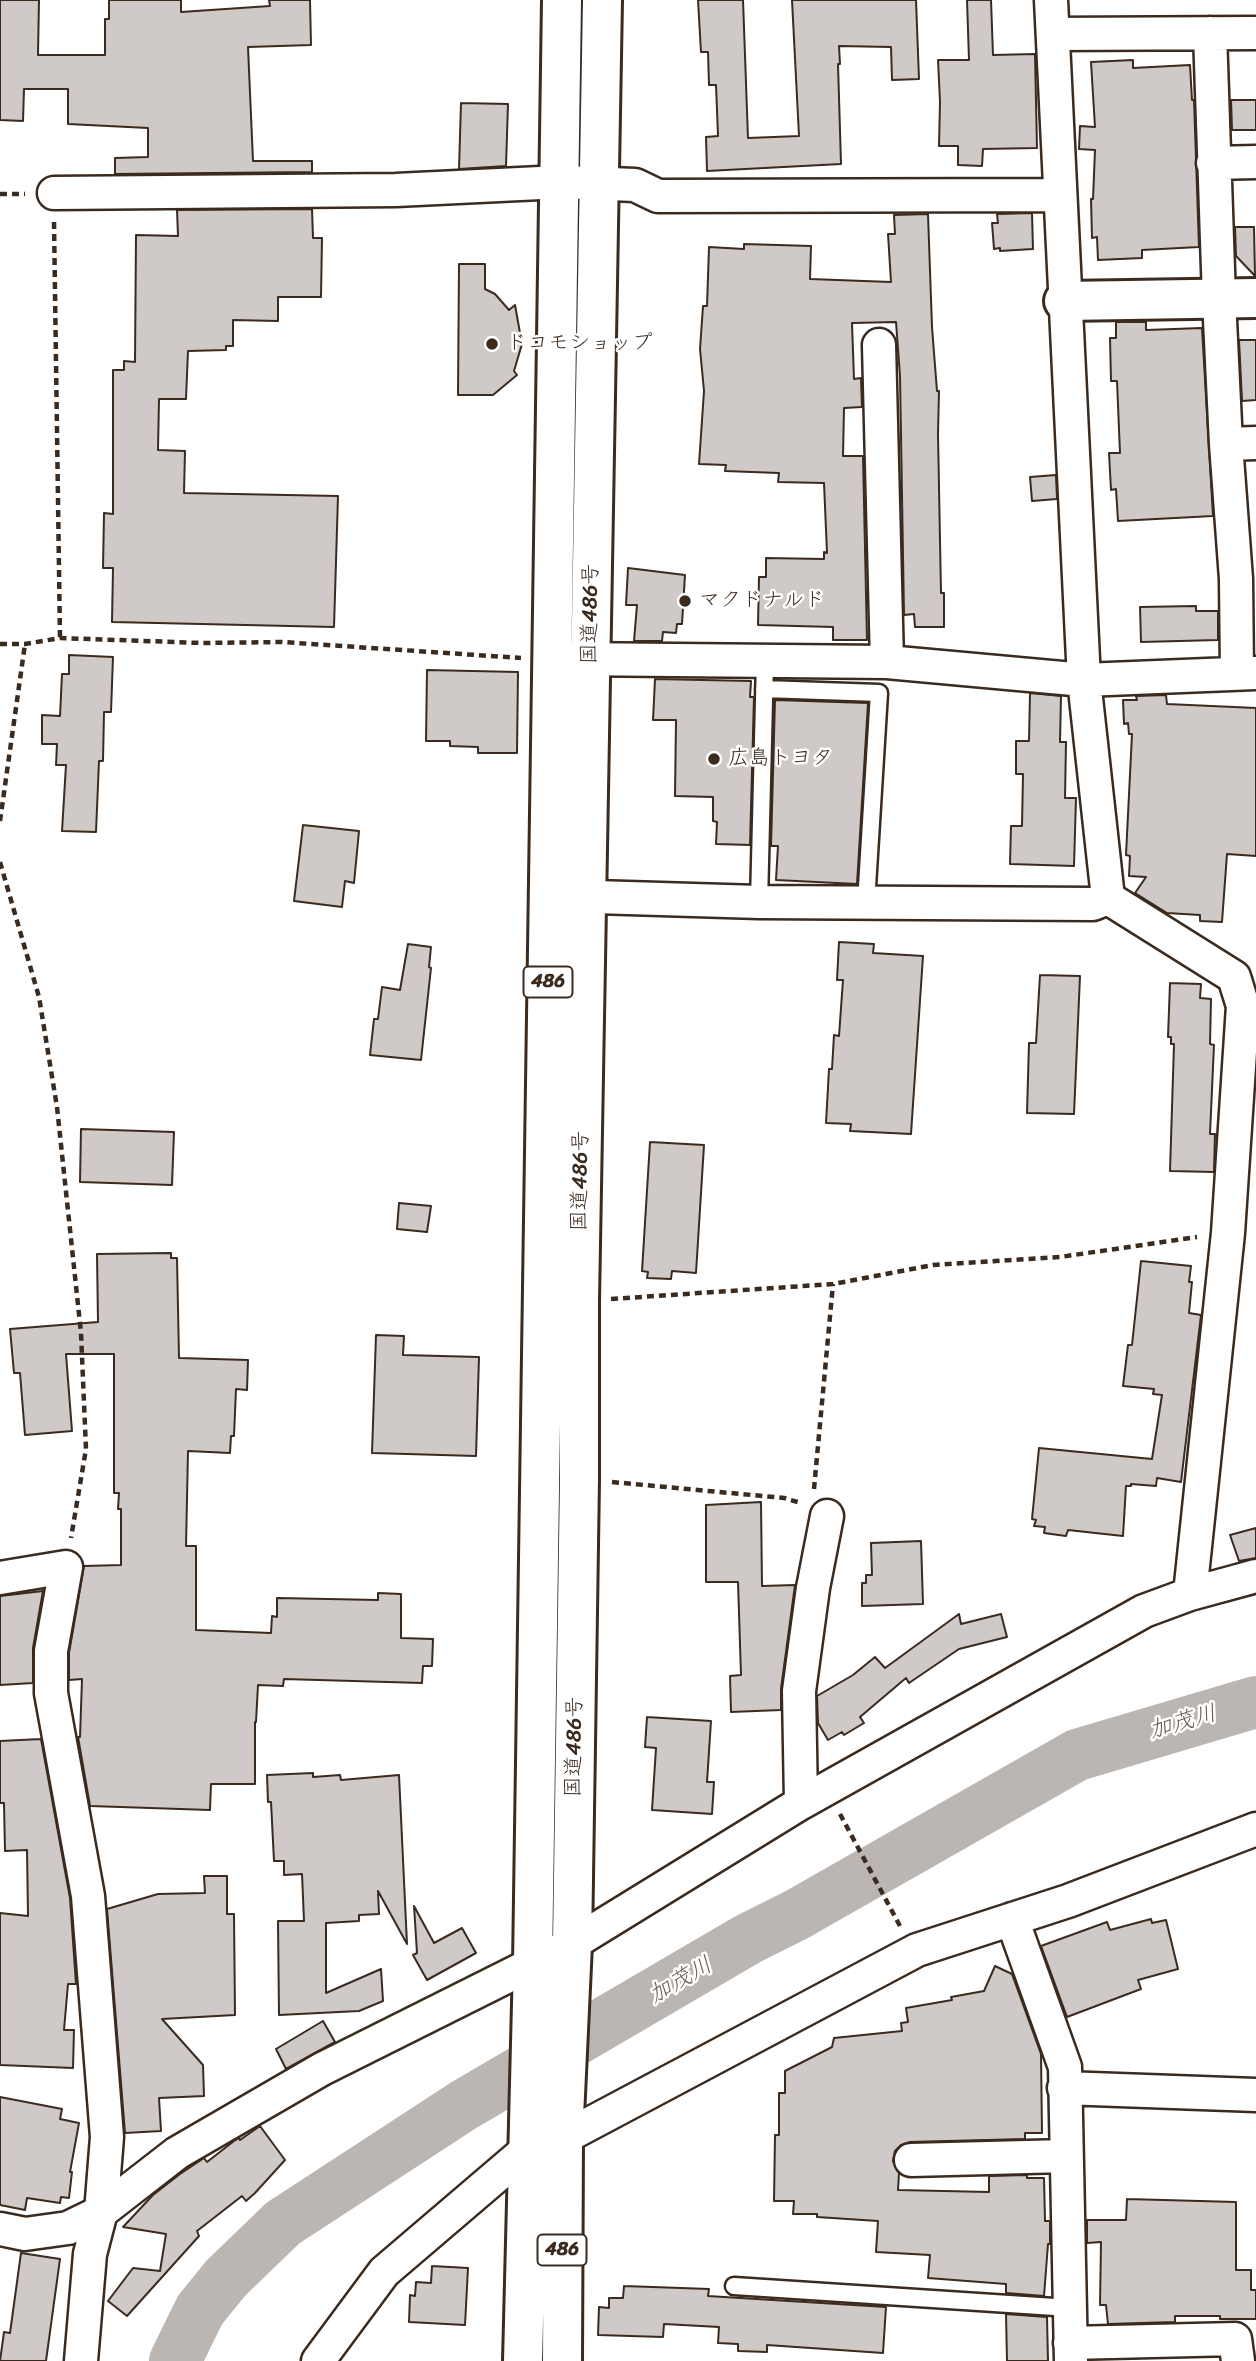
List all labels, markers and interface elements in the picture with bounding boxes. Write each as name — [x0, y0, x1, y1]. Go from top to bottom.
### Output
place label: ドコモショップ — [506, 331, 653, 357]
marker: ドコモショップ — [484, 336, 500, 352]
street label: 国道486号 — [578, 563, 604, 665]
place label: マクドナルド — [699, 588, 825, 614]
marker: マクドナルド — [677, 593, 693, 609]
place label: 広島トヨタ — [728, 746, 833, 772]
marker: 広島トヨタ — [706, 751, 722, 767]
road number: 486 — [524, 966, 572, 998]
street label: 国道486号 — [568, 1130, 594, 1232]
street label: 国道486号 — [562, 1696, 588, 1798]
water label: 加茂川 — [1146, 1700, 1220, 1746]
water label: 加茂川 — [644, 1952, 718, 2010]
road number: 486 — [538, 2234, 586, 2266]

